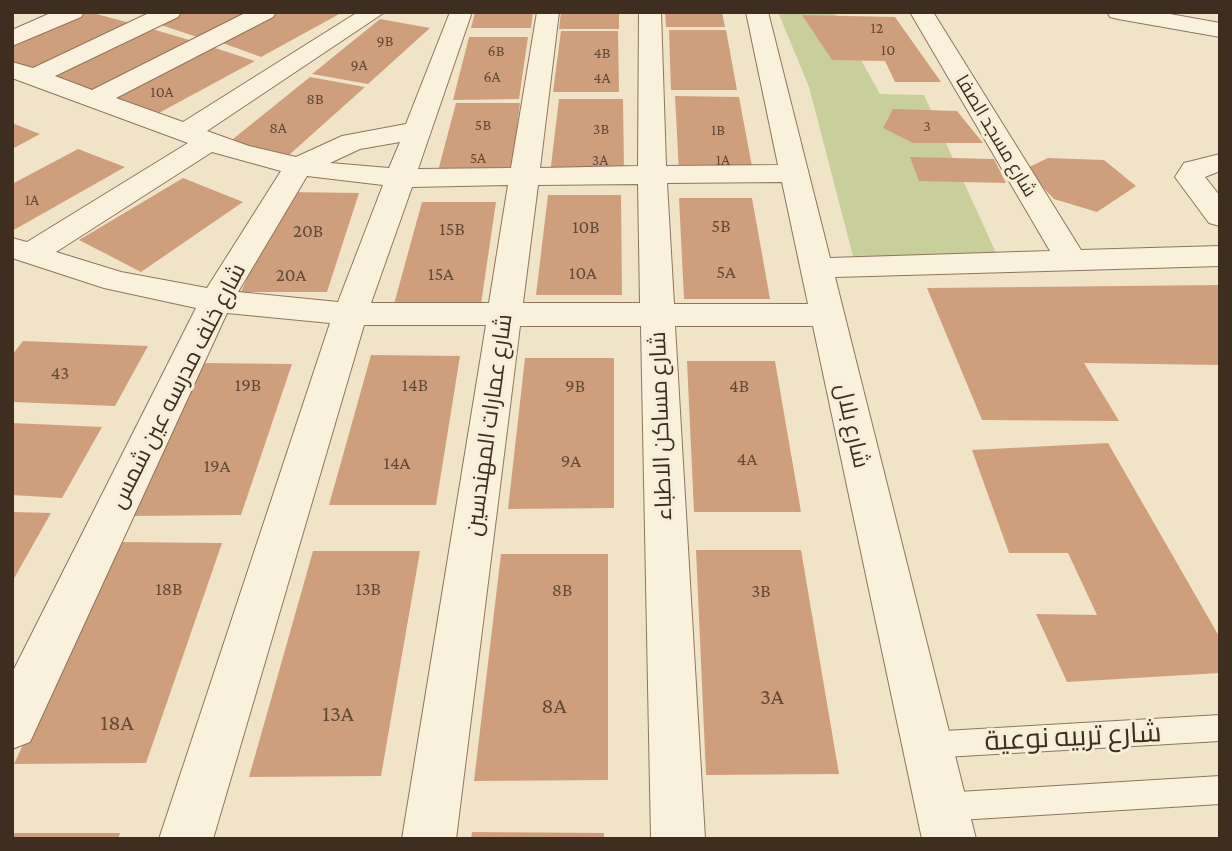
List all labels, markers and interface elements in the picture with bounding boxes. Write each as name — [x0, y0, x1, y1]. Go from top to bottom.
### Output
house number: 12 — [871, 18, 883, 38]
house number: 9B — [377, 31, 393, 51]
house number: 10 — [881, 40, 895, 60]
house number: 6B — [488, 41, 504, 61]
house number: 4B — [594, 43, 610, 63]
house number: 9A — [350, 55, 368, 75]
house number: 6A — [483, 67, 501, 87]
house number: 4A — [593, 68, 611, 88]
street label: شارع مسجد الصفا — [951, 71, 1041, 201]
house number: 10A — [150, 82, 174, 102]
house number: 8B — [306, 89, 324, 109]
house number: 5B — [475, 115, 491, 135]
house number: 3 — [923, 116, 931, 136]
house number: 8A — [269, 118, 287, 138]
house number: 3B — [593, 119, 609, 139]
house number: 1B — [711, 120, 725, 140]
house number: 5A — [470, 148, 486, 168]
house number: 3A — [592, 150, 608, 170]
house number: 1A — [716, 150, 730, 170]
house number: 1A — [25, 190, 39, 210]
house number: 5B — [711, 215, 731, 237]
house number: 10B — [572, 216, 600, 238]
house number: 15B — [439, 218, 465, 240]
house number: 20B — [293, 220, 323, 242]
street label: شارع خلف مدرسه عين شمس — [104, 259, 252, 513]
house number: 5A — [716, 261, 736, 283]
house number: 10A — [569, 262, 597, 284]
house number: 15A — [428, 263, 454, 285]
house number: 20A — [276, 264, 306, 286]
street label: شارع عمارات المهندسين — [460, 312, 518, 538]
street label: شارع مساكن الاطباء — [644, 331, 678, 521]
house number: 43 — [51, 362, 69, 384]
house number: 19B — [235, 374, 261, 396]
house number: 14B — [402, 374, 428, 396]
house number: 9B — [565, 375, 585, 397]
house number: 4B — [729, 375, 749, 397]
street label: شارع بلال — [829, 381, 875, 471]
house number: 4A — [737, 448, 757, 470]
house number: 9A — [561, 450, 581, 472]
house number: 14A — [384, 452, 410, 474]
house number: 19A — [204, 455, 230, 477]
house number: 18B — [156, 578, 182, 600]
house number: 13B — [355, 578, 381, 600]
house number: 8B — [552, 579, 572, 601]
house number: 3B — [751, 580, 771, 602]
house number: 3A — [760, 683, 784, 711]
house number: 8A — [541, 692, 567, 720]
house number: 13A — [322, 700, 354, 728]
house number: 18A — [101, 709, 133, 737]
street label: شارع تربيه نوعية — [984, 716, 1162, 758]

